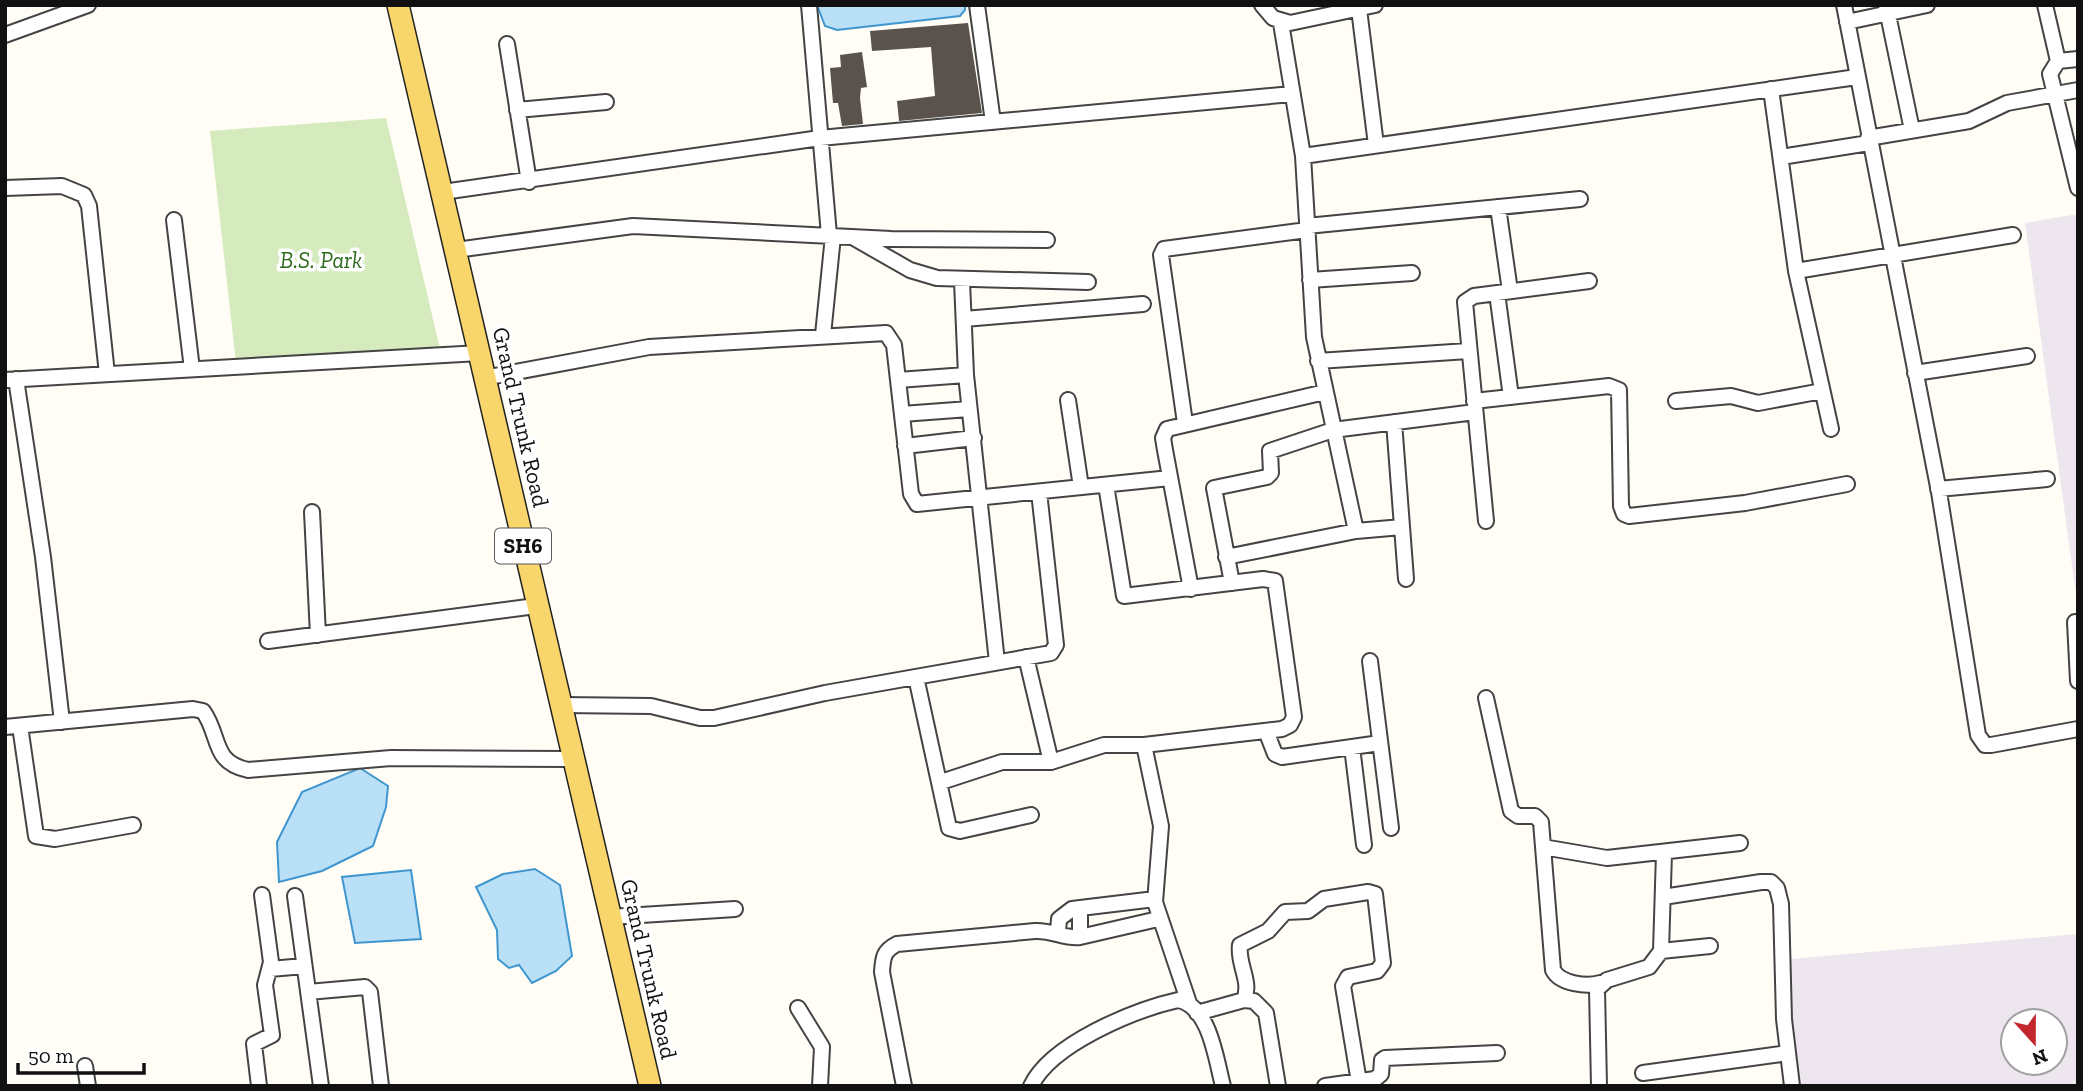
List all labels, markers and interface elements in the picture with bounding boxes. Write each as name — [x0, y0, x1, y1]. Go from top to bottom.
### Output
park label: B.S. Park — [280, 246, 362, 274]
street label: Grand Trunk Road — [487, 324, 555, 510]
road number: SH6 — [495, 528, 551, 564]
street label: Grand Trunk Road — [615, 876, 683, 1062]
north arrow — [1999, 1007, 2069, 1077]
scale bar — [18, 1032, 144, 1076]
text: 50 m — [28, 1043, 74, 1068]
text: N — [2029, 1044, 2051, 1071]

